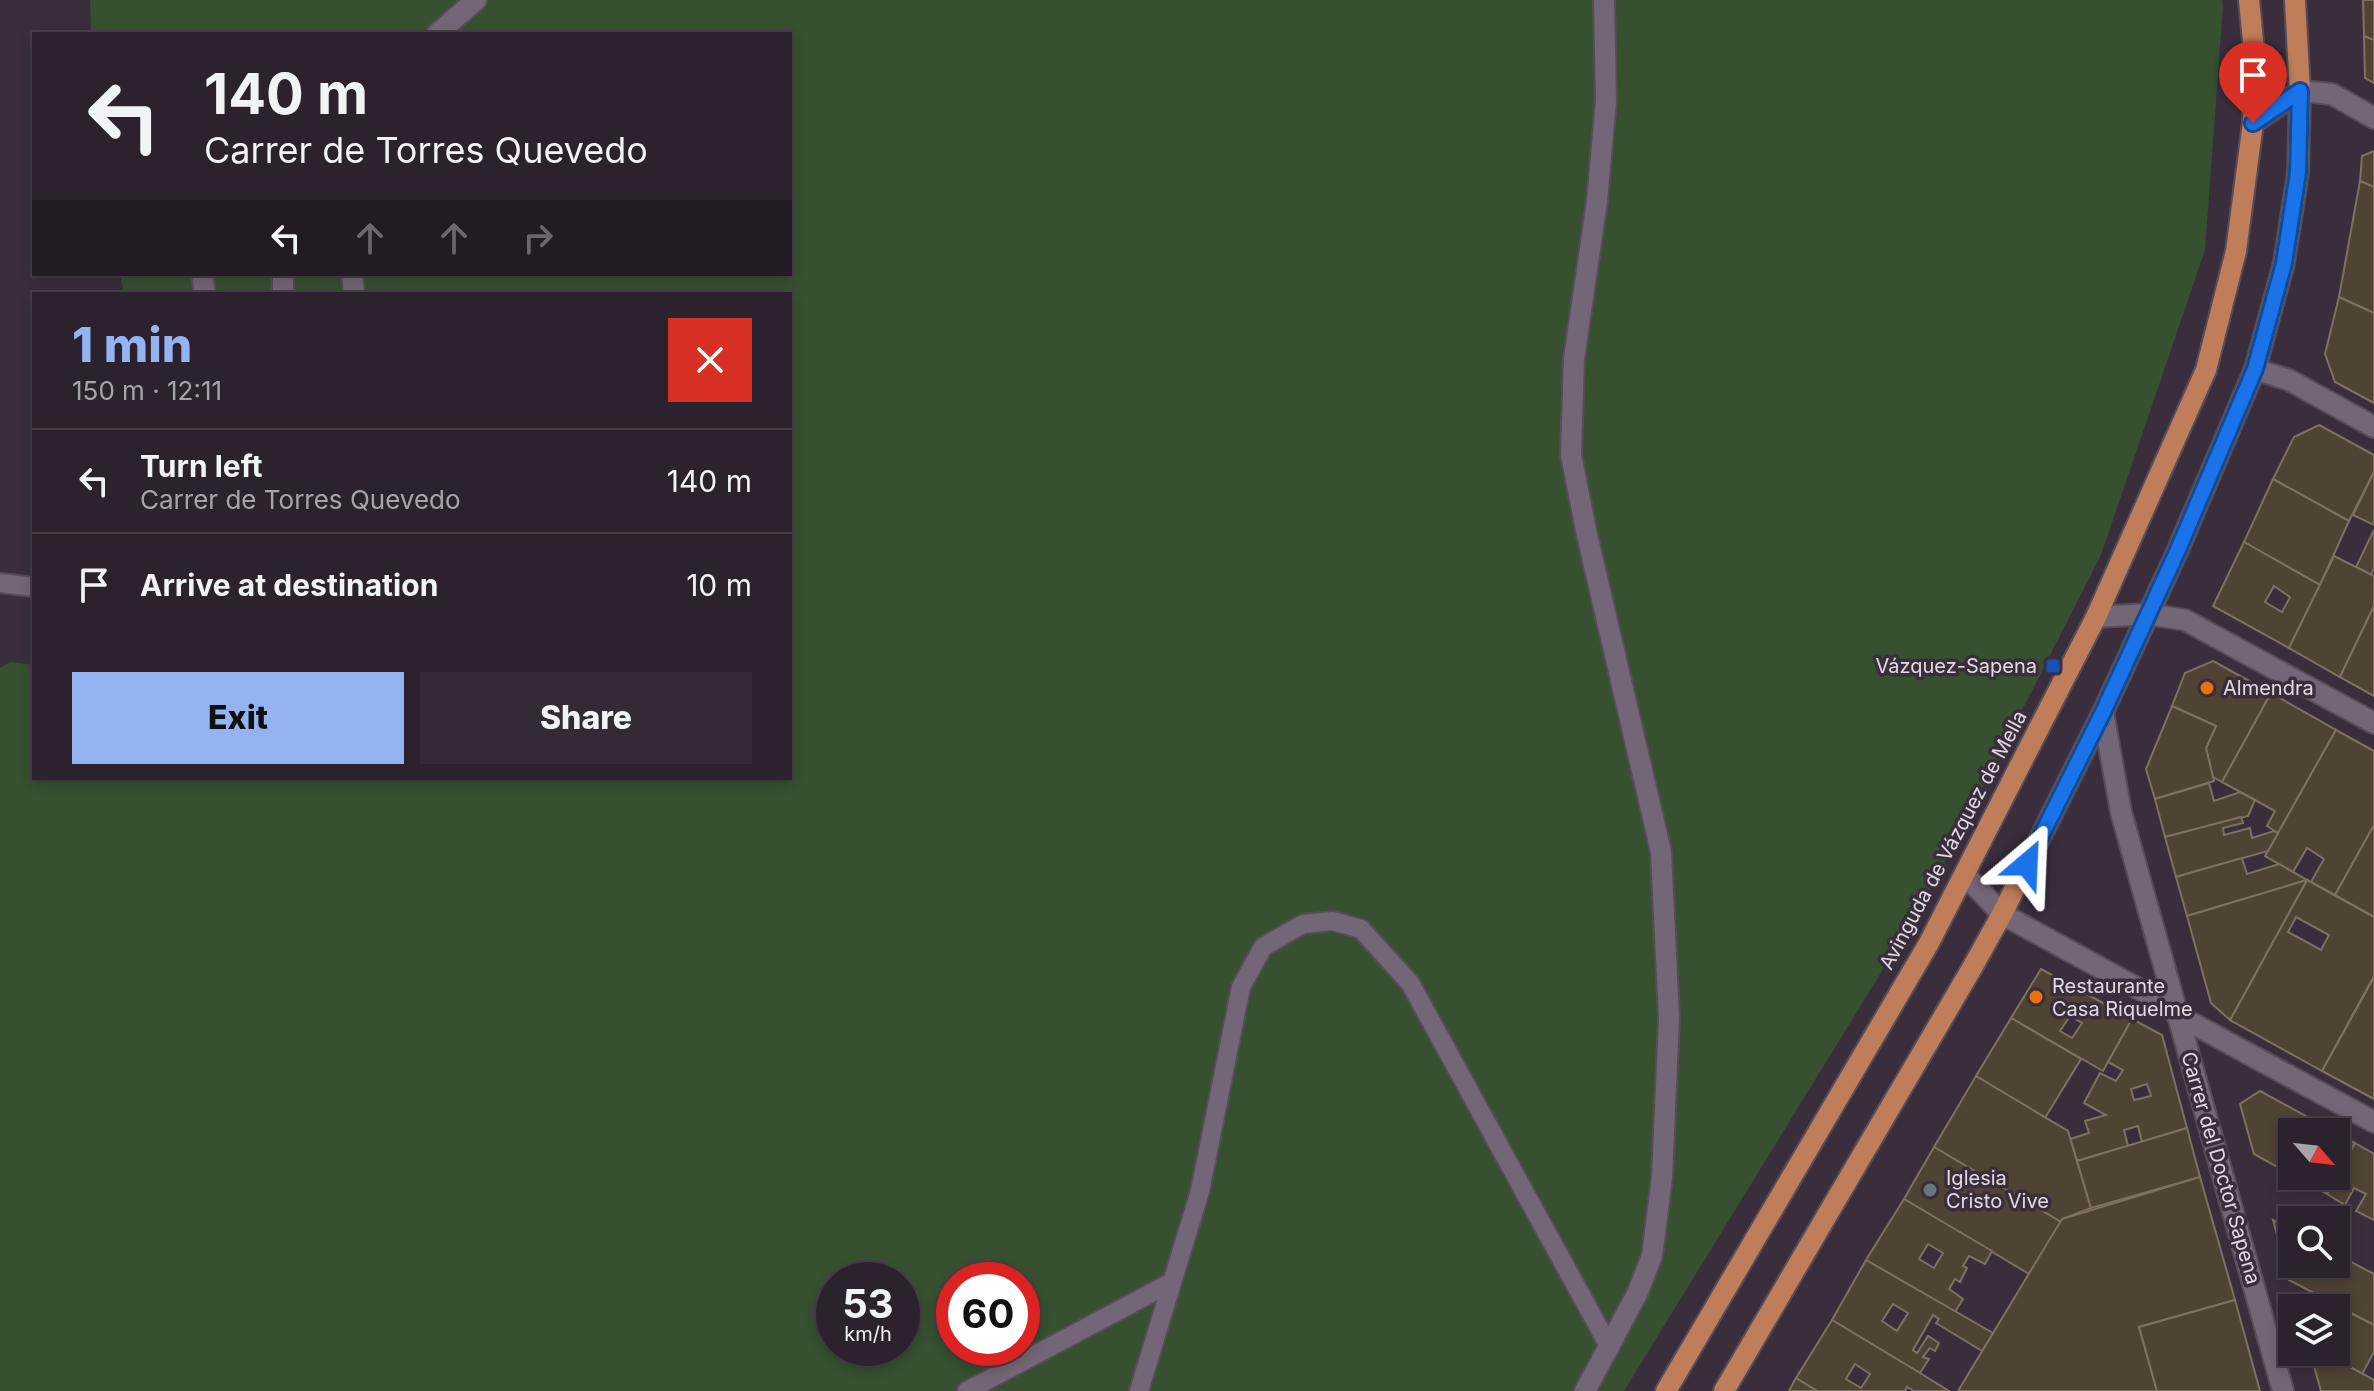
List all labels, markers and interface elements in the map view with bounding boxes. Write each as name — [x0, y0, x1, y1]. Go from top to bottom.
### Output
pin — [2219, 41, 2287, 123]
icon: arrive — [2231, 53, 2275, 97]
text: 140 m — [204, 60, 368, 128]
icon: left — [72, 64, 176, 168]
text: Carrer de Torres Quevedo — [204, 128, 648, 172]
icon: left — [264, 216, 308, 260]
icon: ahead — [348, 216, 392, 260]
icon: ahead — [432, 216, 476, 260]
icon: right — [516, 216, 560, 260]
text: 1 min — [72, 315, 192, 374]
button: close — [668, 318, 752, 402]
text: 150 m · 12:11 — [72, 375, 222, 406]
text: Turn left — [140, 448, 262, 484]
icon: left — [72, 459, 116, 503]
text: 140 m — [667, 463, 752, 499]
text: Carrer de Torres Quevedo — [140, 484, 461, 515]
icon: arrive — [72, 563, 116, 607]
text: Arrive at destination — [140, 567, 438, 603]
text: 10 m — [686, 567, 752, 603]
place label: Vázquez-Sapena — [1876, 654, 2037, 678]
marker: Vázquez-Sapena — [2044, 657, 2062, 675]
button: Exit — [72, 672, 404, 764]
button: Share — [420, 672, 752, 764]
place label: Almendra — [2223, 676, 2314, 700]
marker: Almendra — [2198, 679, 2216, 697]
street label: Avinguda de Vázquez de Mella — [1874, 706, 2032, 974]
position arrow — [1985, 822, 2069, 906]
place label: Restaurante Casa Riquelme — [2052, 974, 2193, 1021]
marker: Restaurante Casa Riquelme — [2027, 988, 2045, 1006]
street label: Carrer del Doctor Sapena — [2176, 1049, 2266, 1287]
north arrow — [2278, 1118, 2350, 1190]
map controls — [2278, 1118, 2350, 1366]
place label: Iglesia Cristo Vive — [1946, 1166, 2049, 1213]
marker: Iglesia Cristo Vive — [1921, 1181, 1939, 1199]
button: search — [2278, 1206, 2350, 1278]
speed limit sign: 60 — [936, 1262, 1040, 1366]
text: 53 — [842, 1279, 894, 1328]
button: layers — [2278, 1294, 2350, 1366]
text: km/h — [844, 1322, 892, 1346]

